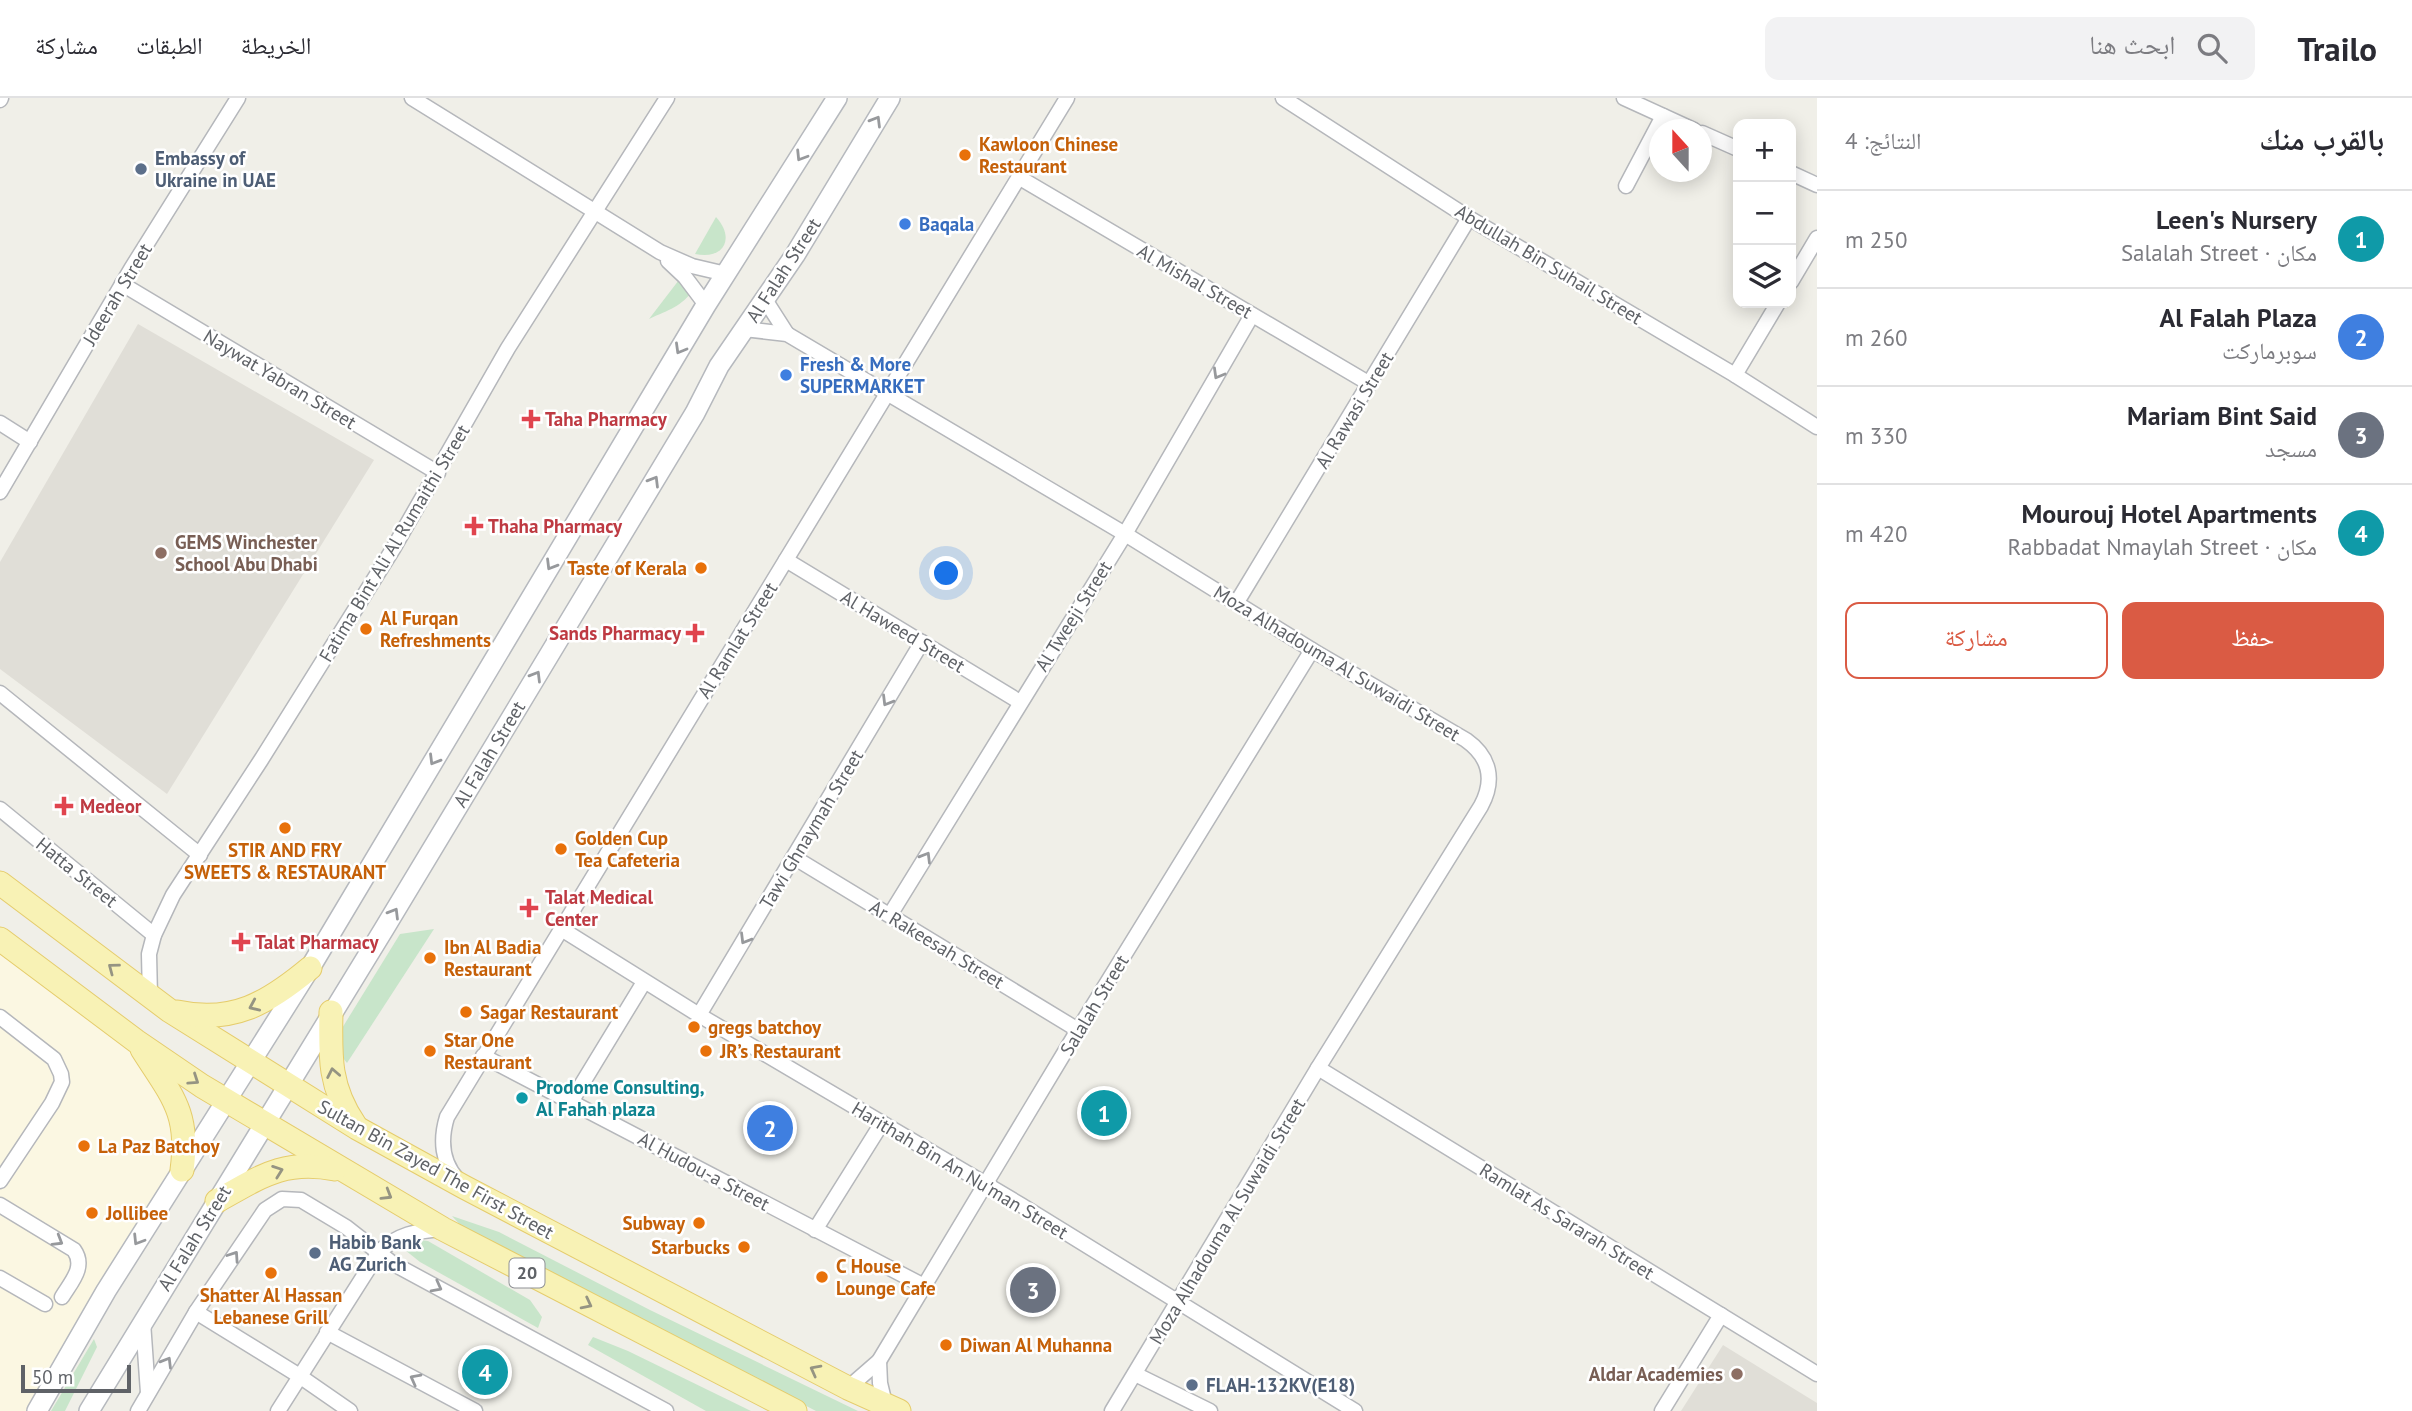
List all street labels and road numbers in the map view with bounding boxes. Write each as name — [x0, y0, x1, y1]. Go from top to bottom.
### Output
street label: Abdullah Bin Suhail Street — [1451, 199, 1647, 330]
street label: Al Falah Street — [740, 213, 826, 327]
street label: Jdeerah Street — [77, 238, 157, 350]
street label: Al Mishal Street — [1133, 238, 1257, 324]
street label: Naywat Yabran Street — [199, 324, 361, 434]
street label: Al Rawasi Street — [1310, 347, 1399, 473]
street label: Fatima Bint Ali Al Rumaithi Street — [313, 419, 475, 666]
street label: Al Tweeji Street — [1029, 556, 1117, 676]
street label: Al Ramlat Street — [692, 577, 783, 703]
street label: Moza Alhadouma Al Suwaidi Street — [1209, 580, 1465, 747]
street label: Al Haweed Street — [837, 585, 970, 678]
street label: Al Falah Street — [448, 696, 530, 812]
street label: Tawi Ghnaymah Street — [754, 744, 868, 913]
street label: Hatta Street — [31, 832, 123, 913]
street label: Ar Rakeesah Street — [865, 894, 1009, 994]
street label: Salalah Street — [1054, 950, 1134, 1060]
street label: Moza Alhadouma Al Suwaidi Street — [1144, 1093, 1311, 1349]
street label: Sultan Bin Zayed The First Street — [314, 1094, 559, 1244]
street label: Harithah Bin An Nu'man Street — [848, 1096, 1073, 1244]
street label: Al Hudou-a Street — [634, 1126, 774, 1216]
street label: Ramlat As Sararah Street — [1475, 1157, 1659, 1285]
street label: Al Falah Street — [152, 1180, 236, 1295]
road number: 20 — [510, 1258, 544, 1288]

